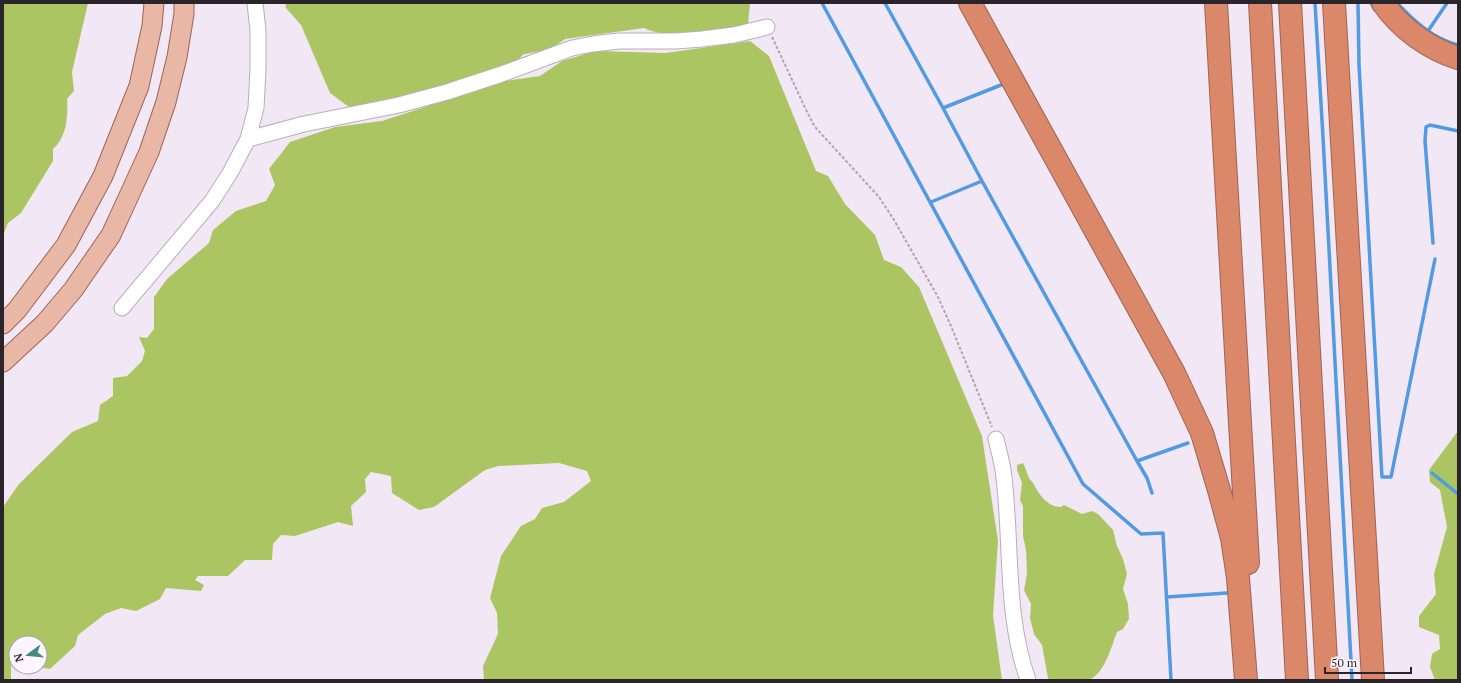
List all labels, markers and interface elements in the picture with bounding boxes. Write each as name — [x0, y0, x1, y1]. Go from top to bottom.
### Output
north arrow — [8, 635, 48, 675]
scale bar — [1325, 649, 1411, 675]
text: N — [10, 651, 26, 664]
text: 50 m — [1331, 655, 1358, 670]

